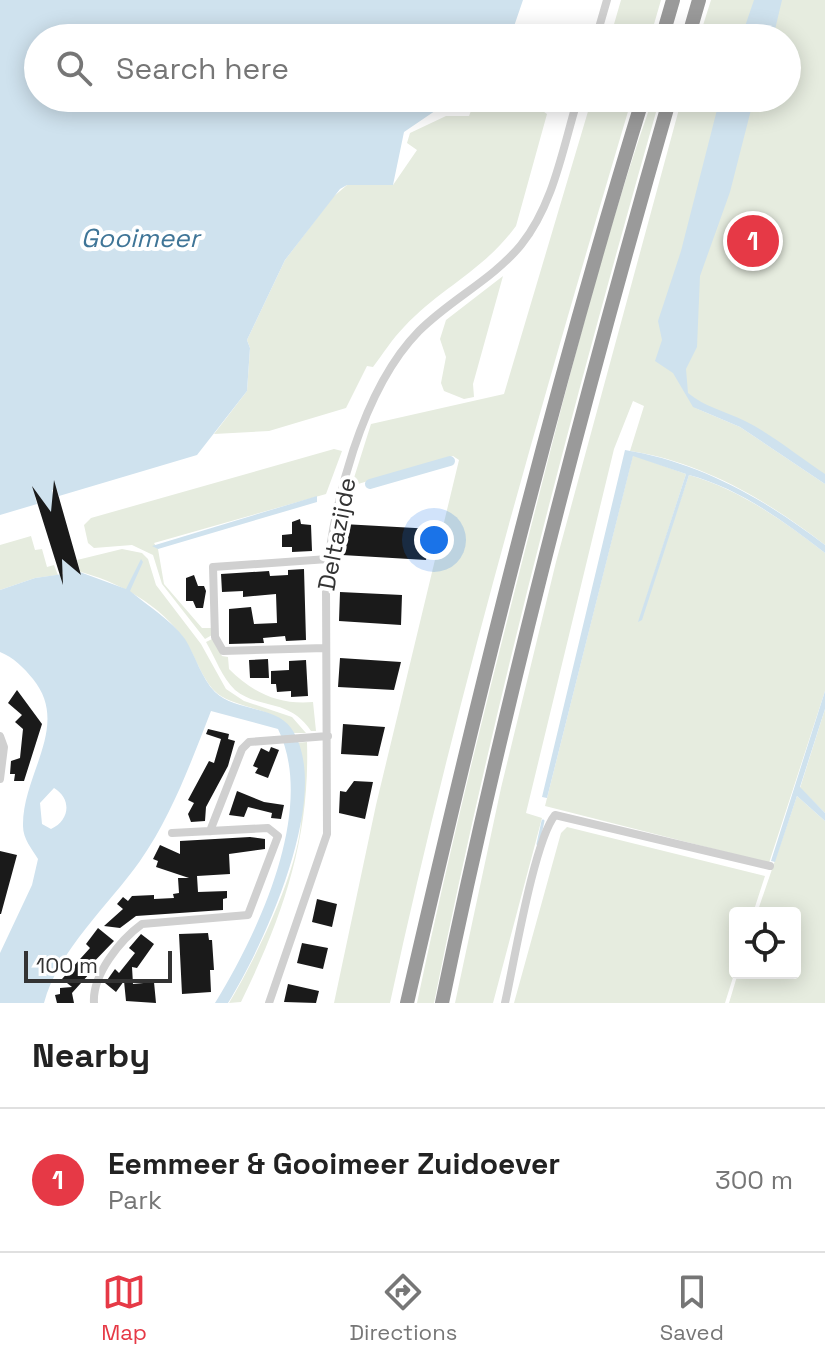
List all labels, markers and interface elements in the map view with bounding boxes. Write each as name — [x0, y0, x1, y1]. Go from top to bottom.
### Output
search box — [24, 24, 801, 112]
icon: search — [52, 46, 96, 90]
text: Search here — [116, 49, 289, 88]
pin: 1 — [727, 211, 779, 271]
water label: Gooimeer — [81, 221, 202, 255]
street label: Deltazijde — [310, 475, 363, 593]
your location — [414, 520, 454, 560]
map controls — [729, 907, 801, 979]
button: locate — [729, 907, 801, 979]
scale bar — [24, 947, 172, 983]
text: 100 m — [36, 951, 98, 979]
text: Nearby — [32, 1034, 150, 1077]
text: Eemmeer & Gooimeer Zuidoever — [108, 1144, 560, 1183]
text: 1 — [52, 1163, 64, 1197]
text: 300 m — [715, 1163, 793, 1197]
text: Park — [108, 1183, 162, 1217]
tab: Map — [101, 1270, 147, 1346]
tab: Directions — [349, 1270, 457, 1346]
tab: Saved — [660, 1270, 724, 1346]

